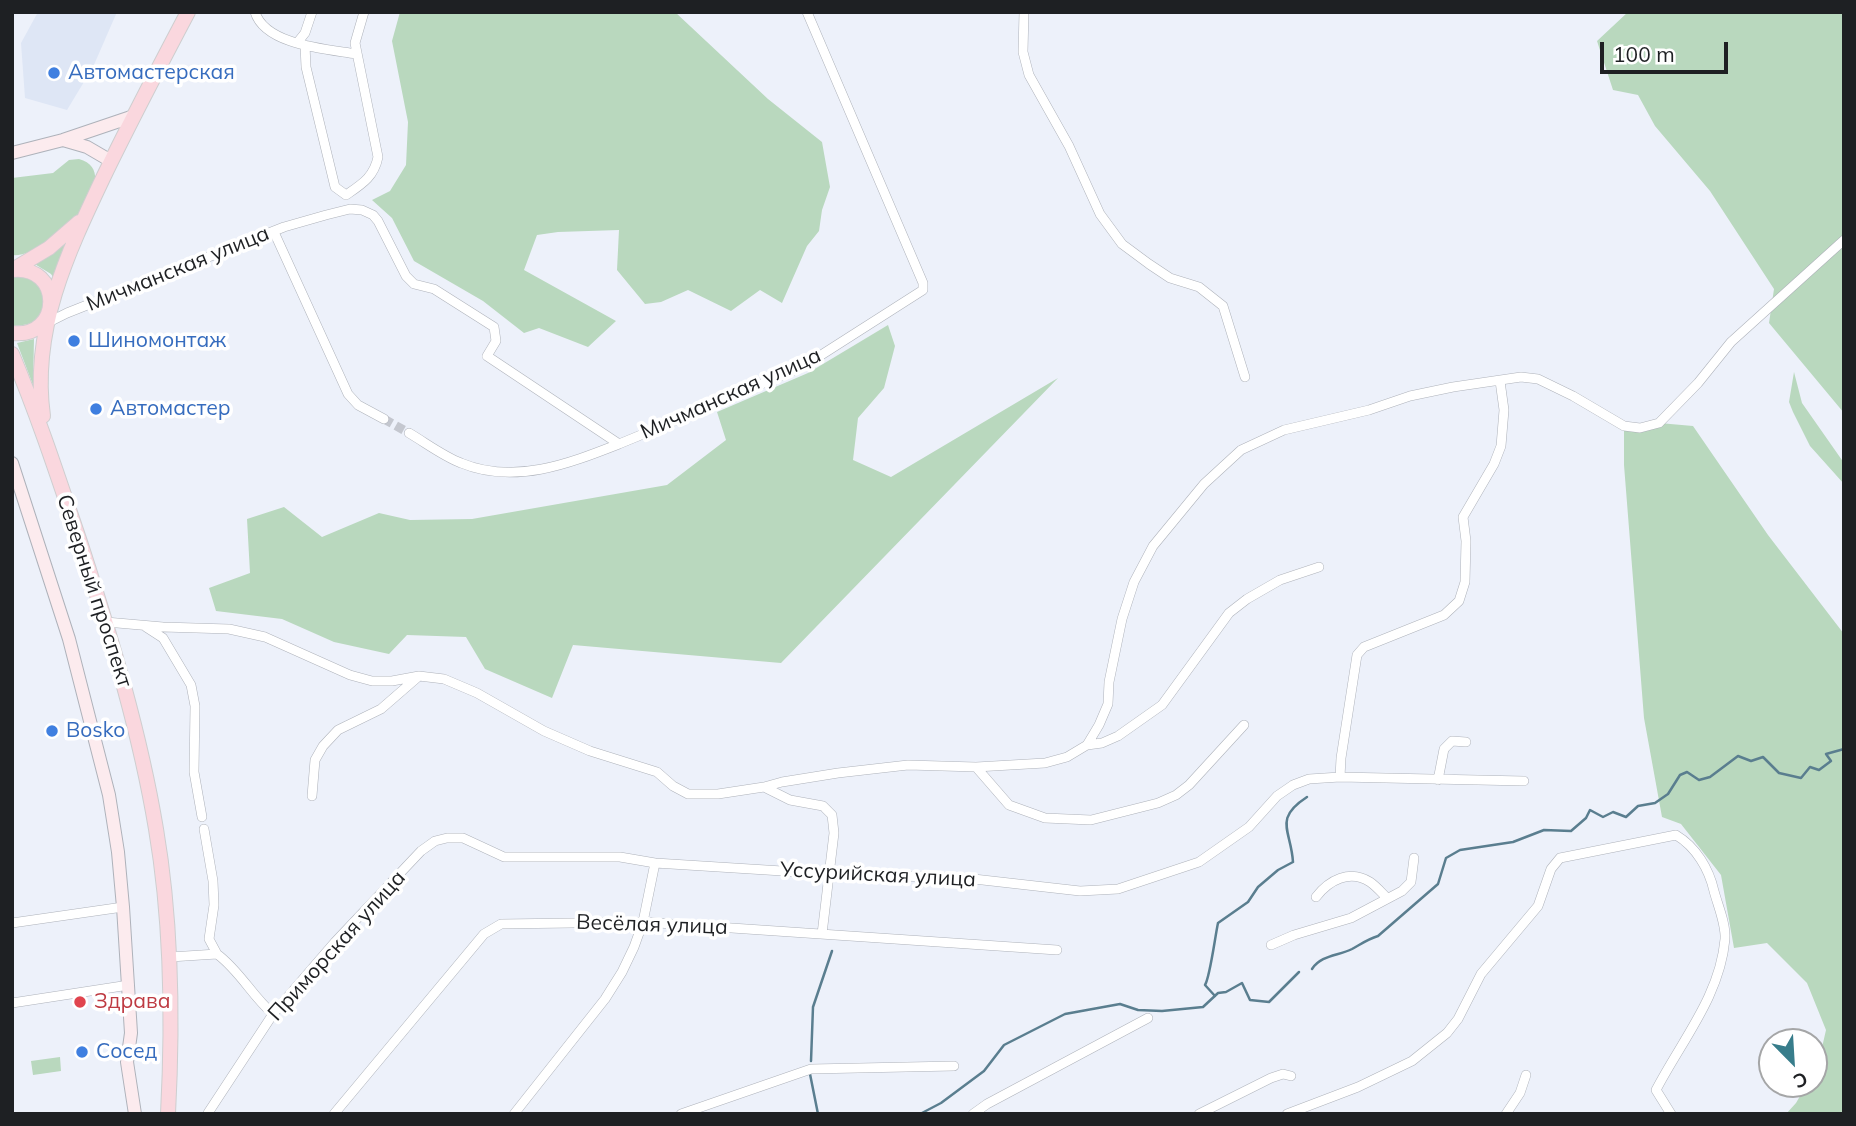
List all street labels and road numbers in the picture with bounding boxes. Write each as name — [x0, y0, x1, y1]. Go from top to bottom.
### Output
street label: Мичманская улица — [83, 221, 273, 317]
street label: Мичманская улица — [637, 343, 825, 445]
street label: Северный проспект — [51, 491, 137, 691]
street label: Уссурийская улица — [780, 857, 976, 893]
street label: Приморская улица — [263, 866, 411, 1026]
street label: Весёлая улица — [576, 910, 728, 940]

